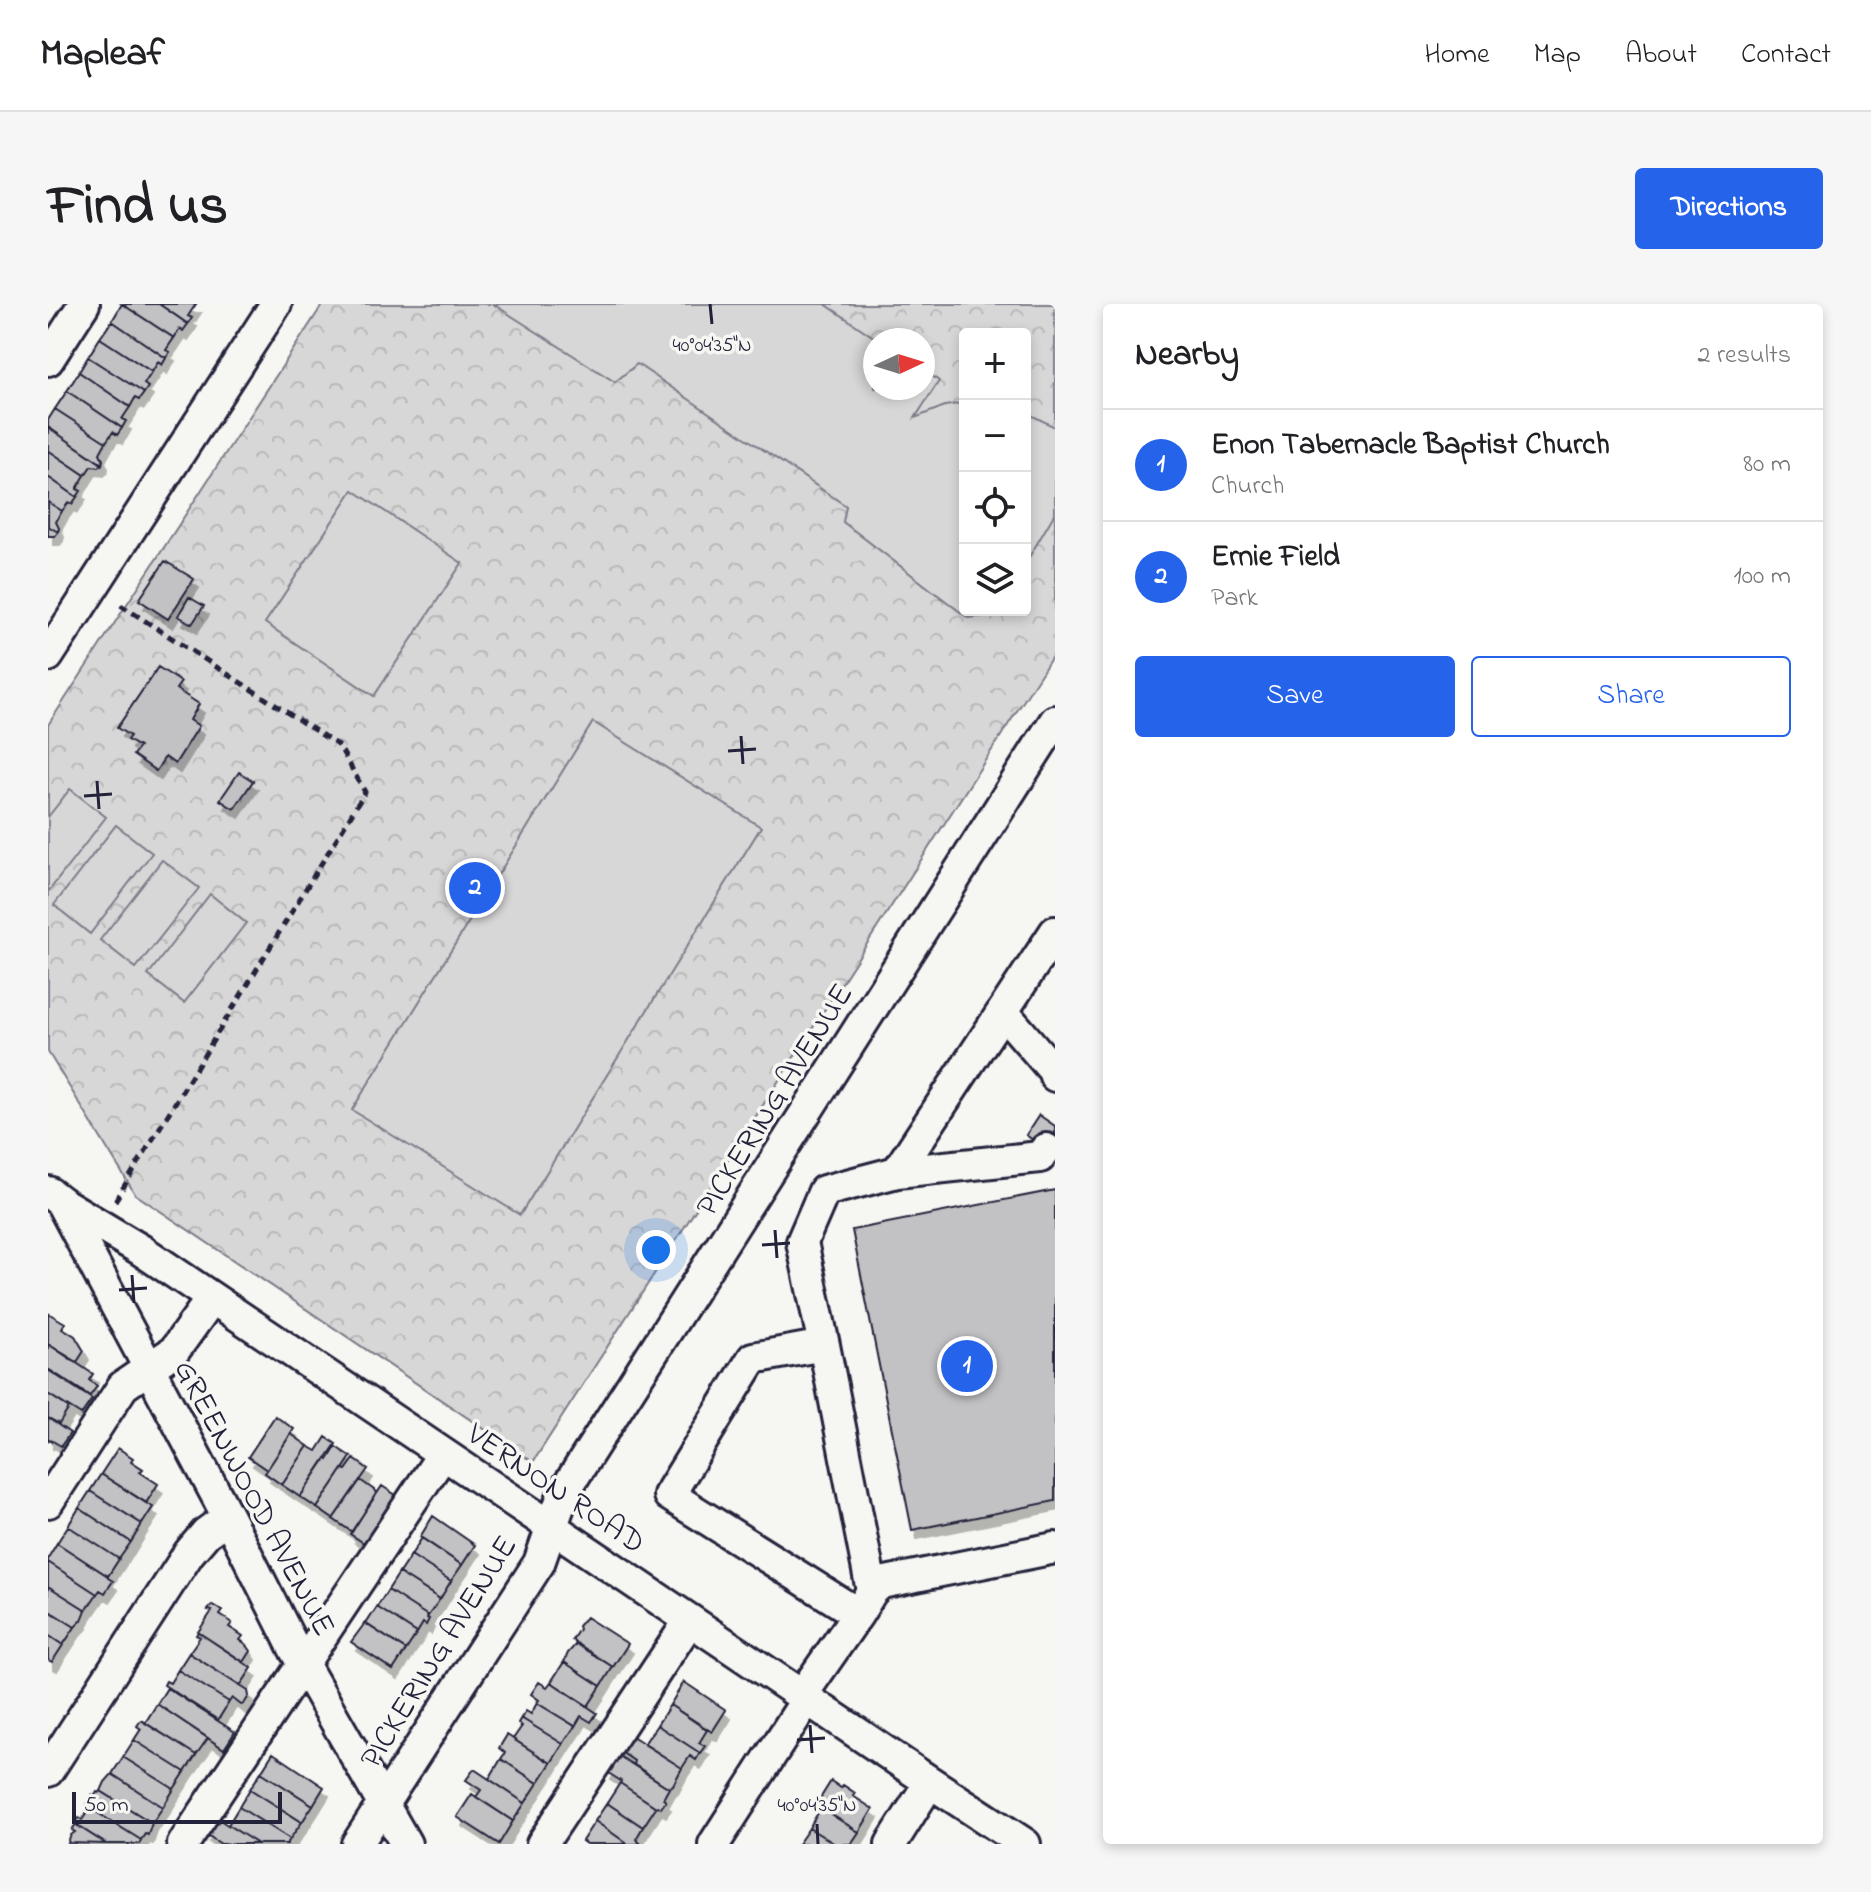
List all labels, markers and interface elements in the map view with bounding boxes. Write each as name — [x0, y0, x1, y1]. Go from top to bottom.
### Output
text: Mapleaf — [40, 27, 165, 83]
text: Home — [1424, 35, 1490, 76]
text: Map — [1534, 35, 1581, 76]
text: About — [1625, 35, 1697, 76]
text: Contact — [1741, 35, 1831, 76]
text: Find us — [48, 168, 228, 249]
button: Directions — [1635, 168, 1823, 249]
north arrow — [863, 328, 935, 400]
map controls — [959, 328, 1031, 616]
button: + — [959, 328, 1031, 400]
text: Nearby — [1135, 331, 1239, 381]
text: 40°04'35"N — [672, 332, 752, 361]
text: 2 results — [1698, 337, 1791, 375]
button: − — [959, 400, 1031, 472]
text: Enon Tabernacle Baptist Church — [1211, 424, 1610, 468]
text: 1 — [1157, 446, 1165, 484]
text: 80 m — [1743, 446, 1791, 484]
text: Church — [1211, 468, 1284, 506]
button: locate — [959, 472, 1031, 544]
text: Ernie Field — [1211, 536, 1340, 580]
button: layers — [959, 544, 1031, 616]
text: 2 — [1155, 558, 1167, 596]
text: 100 m — [1734, 558, 1791, 596]
text: Park — [1211, 580, 1258, 618]
button: Save — [1135, 656, 1455, 737]
button: Share — [1471, 656, 1791, 737]
pin: 2 — [449, 858, 501, 918]
street label: PICKERING AVENUE — [685, 975, 867, 1226]
your location — [636, 1230, 676, 1270]
pin: 1 — [941, 1336, 993, 1396]
street label: GREENWOOD AVENUE — [160, 1352, 346, 1645]
street label: VERNON ROAD — [455, 1412, 654, 1567]
street label: PICKERING AVENUE — [349, 1527, 531, 1778]
scale bar — [72, 1788, 282, 1824]
text: 50 m — [84, 1790, 129, 1822]
text: 40°04'35"N — [777, 1792, 857, 1821]

